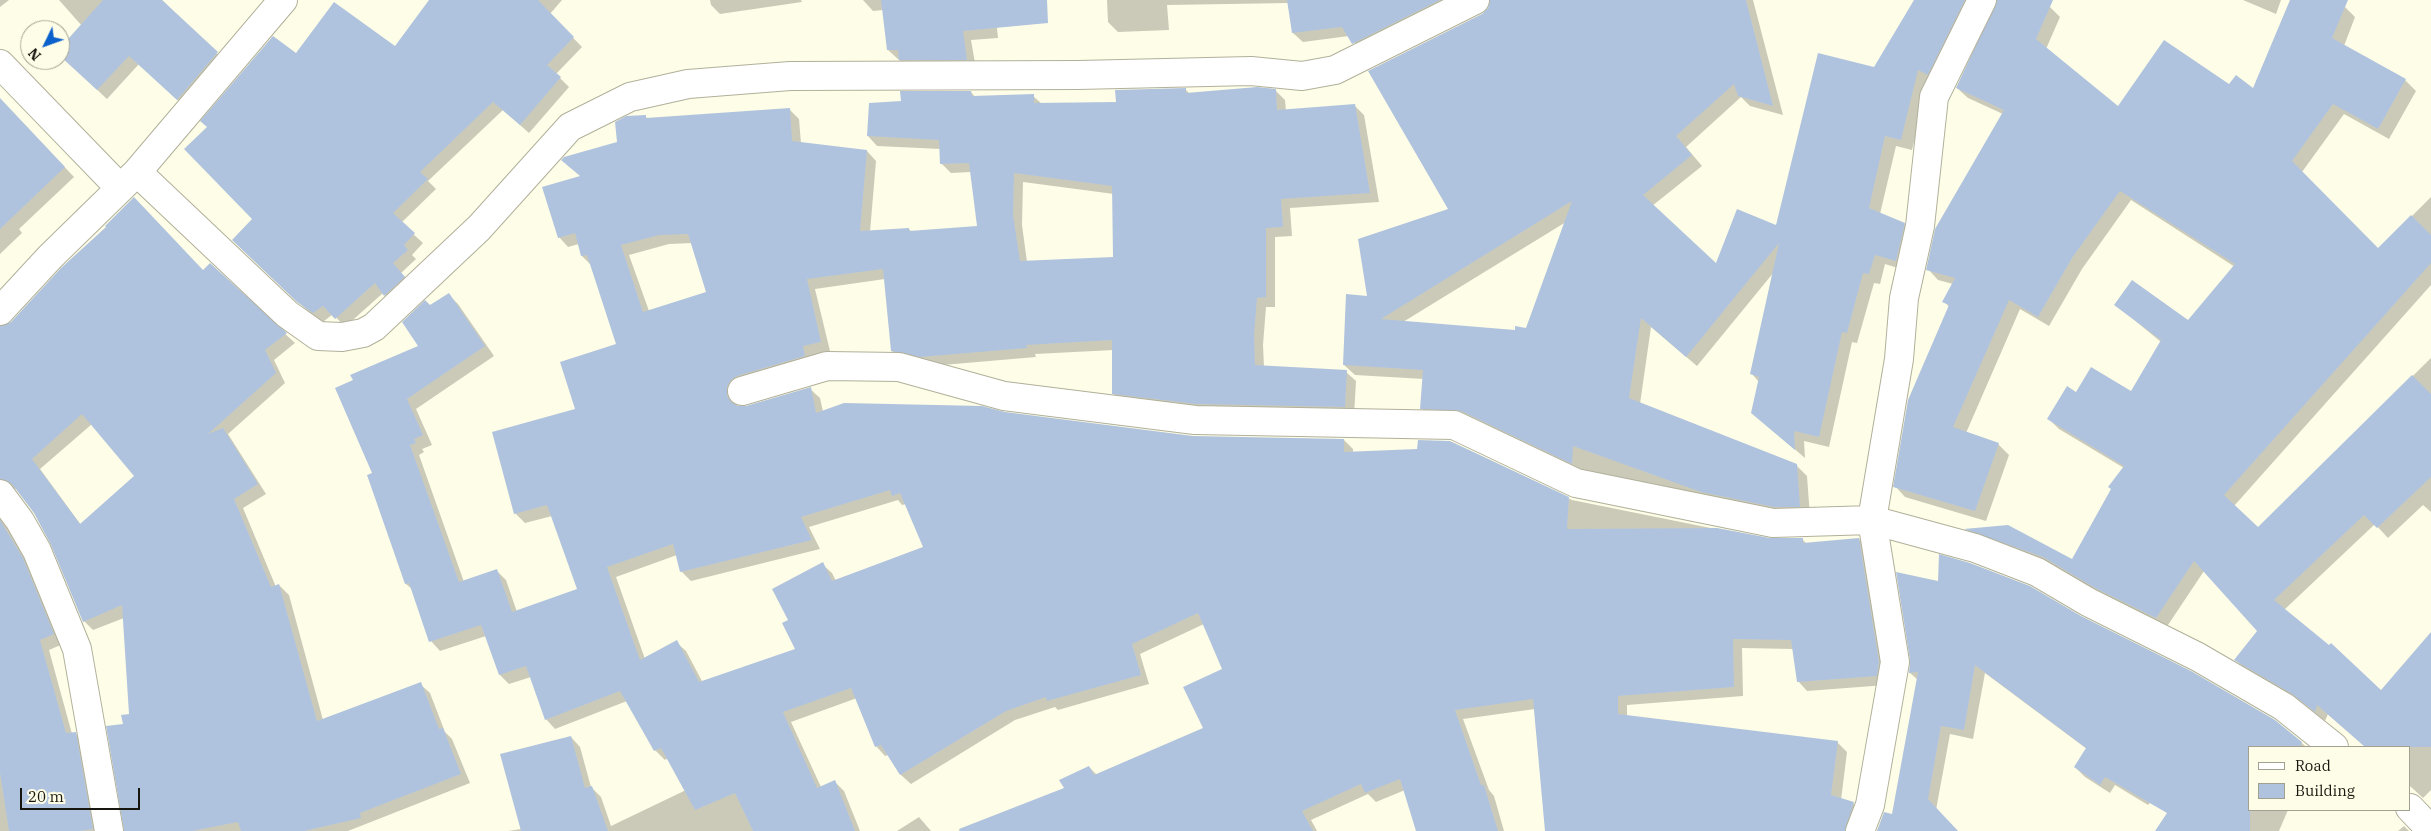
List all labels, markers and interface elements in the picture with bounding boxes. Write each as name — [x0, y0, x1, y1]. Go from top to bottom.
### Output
north arrow — [20, 20, 70, 70]
text: N — [24, 44, 45, 65]
legend — [2248, 746, 2411, 811]
text: Road — [2295, 756, 2331, 775]
scale bar — [22, 778, 142, 810]
text: Building — [2295, 781, 2355, 800]
text: 20 m — [28, 787, 64, 806]

